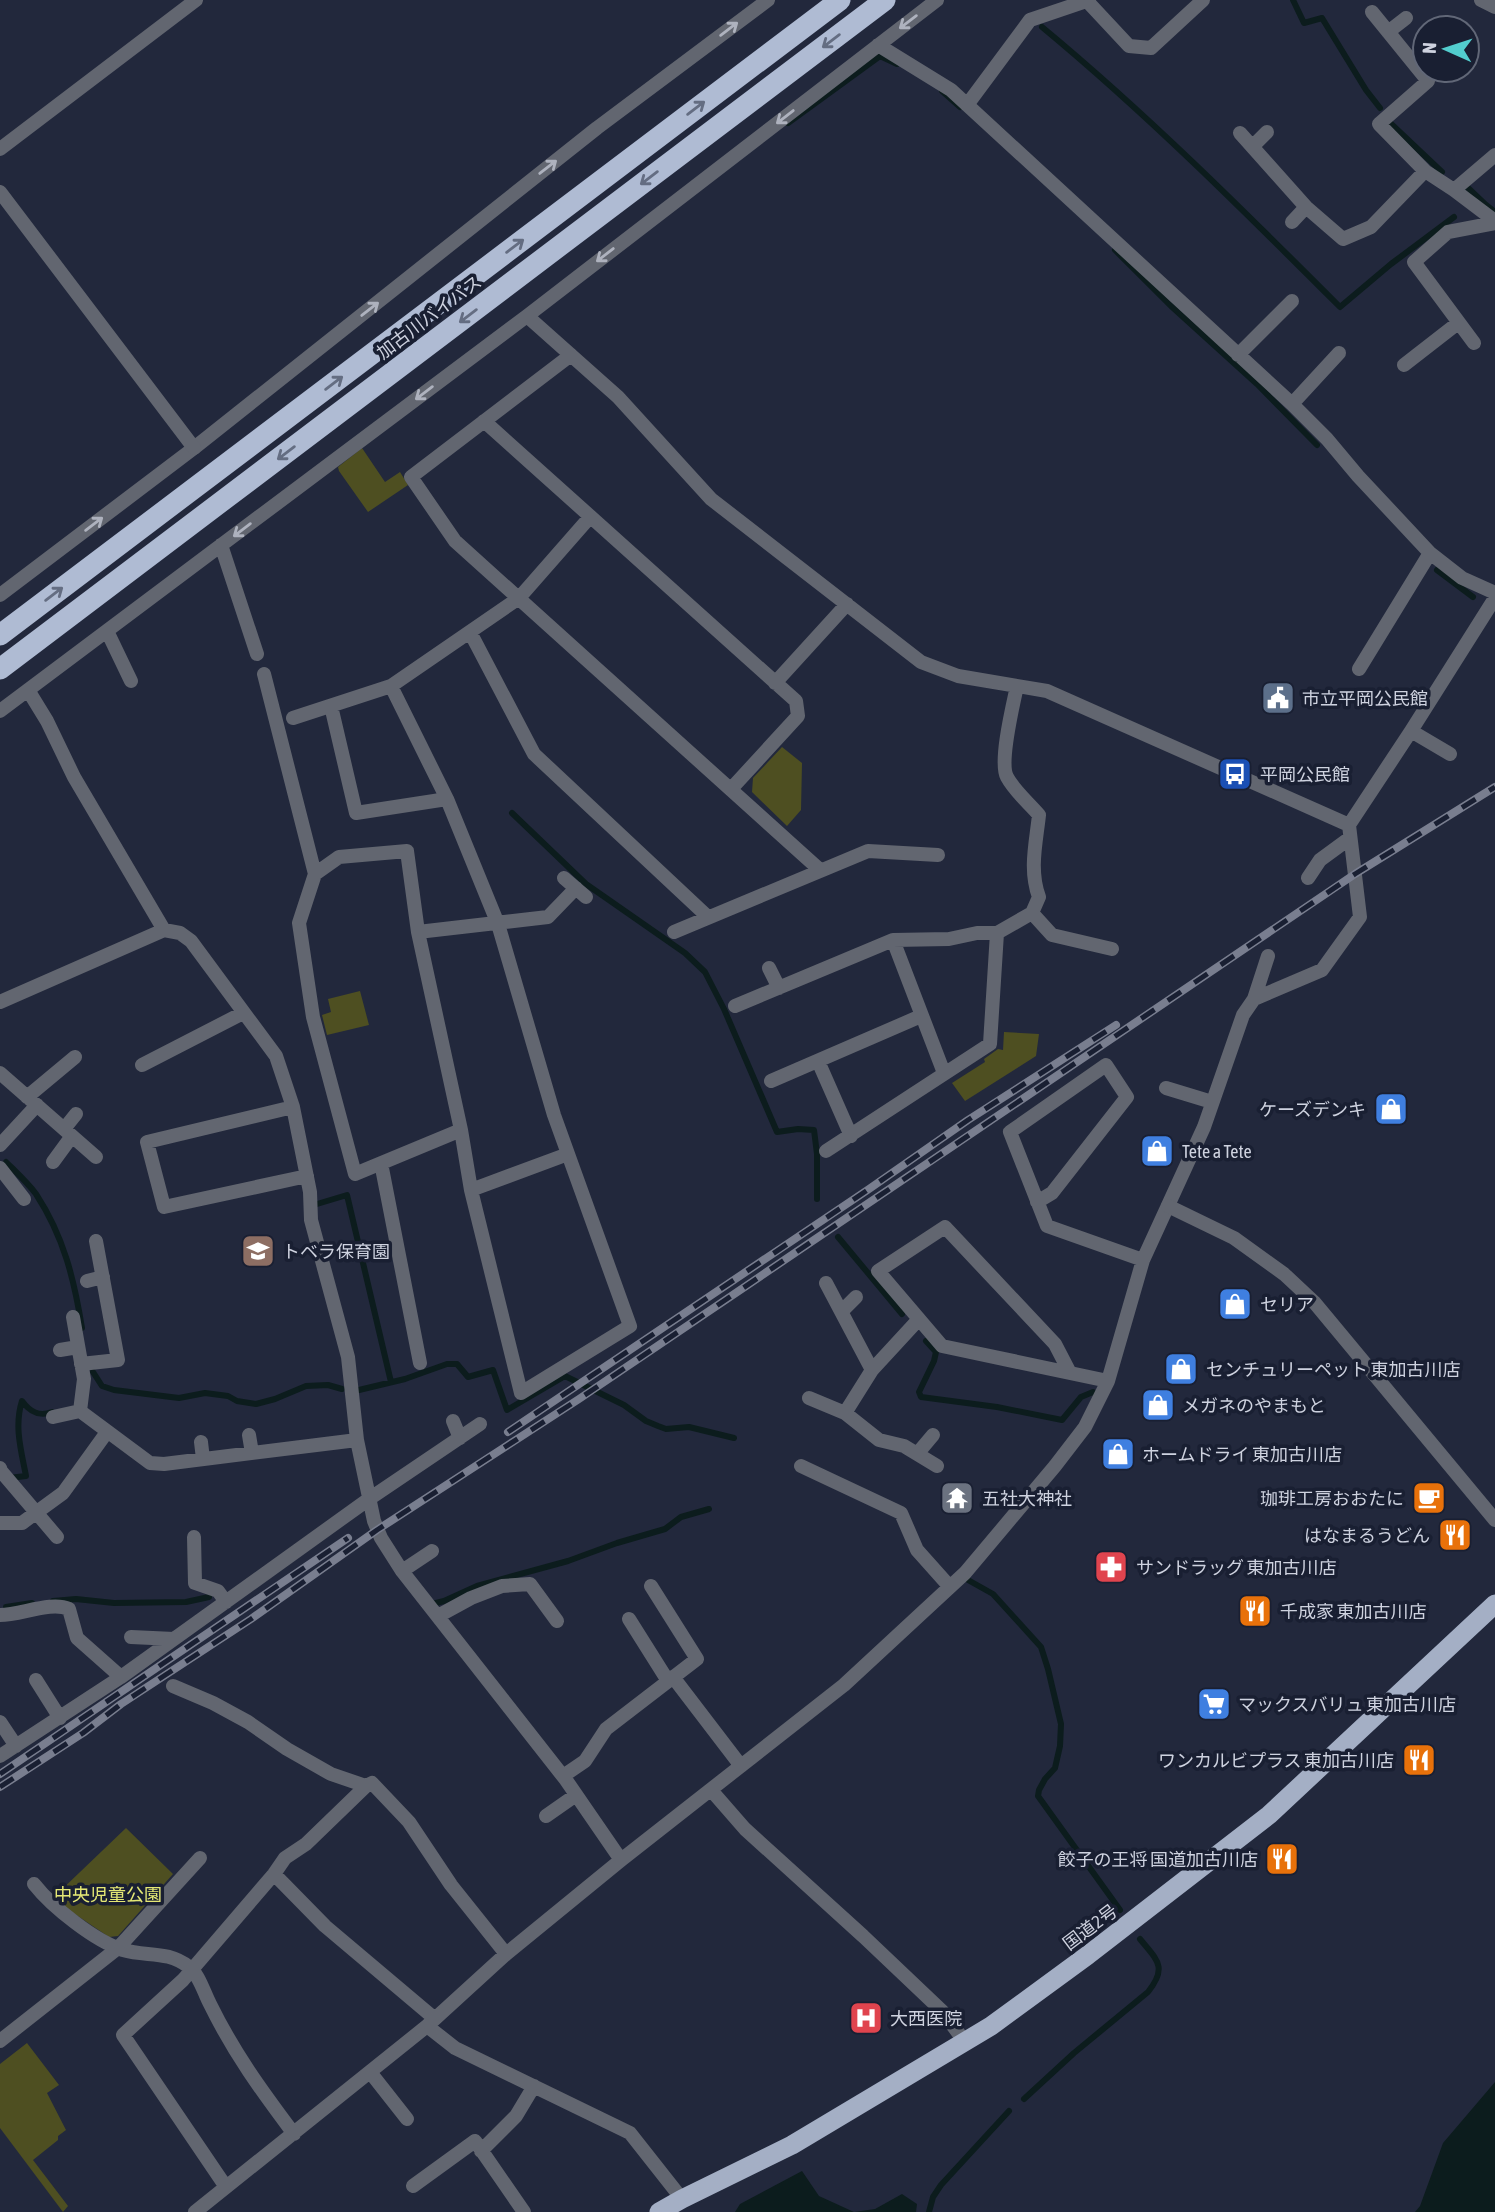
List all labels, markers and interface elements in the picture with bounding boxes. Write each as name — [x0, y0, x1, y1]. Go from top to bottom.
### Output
north arrow — [1411, 14, 1481, 84]
one-way arrow — [899, 15, 917, 30]
one-way arrow — [719, 22, 738, 37]
one-way arrow — [822, 34, 841, 49]
text: N — [1418, 42, 1440, 54]
one-way arrow — [687, 101, 705, 116]
one-way arrow — [776, 109, 795, 124]
one-way arrow — [538, 160, 556, 175]
one-way arrow — [641, 171, 659, 186]
one-way arrow — [505, 238, 524, 253]
one-way arrow — [596, 248, 615, 263]
street label: 加古川バイパス — [373, 271, 485, 363]
one-way arrow — [360, 301, 378, 316]
one-way arrow — [459, 308, 478, 323]
one-way arrow — [324, 376, 343, 391]
one-way arrow — [415, 386, 434, 400]
one-way arrow — [278, 445, 296, 460]
one-way arrow — [84, 517, 103, 532]
one-way arrow — [233, 522, 252, 537]
one-way arrow — [45, 587, 64, 602]
public building icon: 市立平岡公民館 — [1259, 679, 1297, 717]
place label: 市立平岡公民館 — [1302, 688, 1428, 709]
bus stop icon: 平岡公民館 — [1216, 755, 1254, 793]
place label: 平岡公民館 — [1260, 764, 1350, 785]
shop icon: ケーズデンキ — [1372, 1090, 1410, 1128]
place label: ケーズデンキ — [1259, 1099, 1366, 1120]
shop icon: Tete a Tete — [1138, 1132, 1176, 1170]
place label: Tete a Tete — [1182, 1141, 1252, 1162]
school or university icon: トベラ保育園 — [239, 1232, 277, 1270]
place label: トベラ保育園 — [282, 1241, 390, 1262]
shop icon: セリア — [1216, 1285, 1254, 1323]
place label: セリア — [1260, 1294, 1314, 1315]
shop icon: センチュリーペット 東加古川店 — [1162, 1350, 1200, 1388]
place label: センチュリーペット 東加古川店 — [1206, 1359, 1460, 1380]
shop icon: メガネのやまもと — [1139, 1386, 1177, 1424]
place label: メガネのやまもと — [1182, 1395, 1326, 1416]
shop icon: ホームドライ 東加古川店 — [1099, 1435, 1137, 1473]
place label: ホームドライ 東加古川店 — [1142, 1444, 1342, 1465]
temple icon: 五社大神社 — [938, 1479, 976, 1517]
cafe icon: 珈琲工房おおたに — [1410, 1479, 1448, 1517]
place label: 五社大神社 — [982, 1488, 1072, 1509]
place label: 珈琲工房おおたに — [1260, 1488, 1404, 1509]
restaurant icon: はなまるうどん — [1436, 1516, 1474, 1554]
place label: はなまるうどん — [1304, 1525, 1430, 1546]
pharmacy icon: サンドラッグ 東加古川店 — [1092, 1548, 1130, 1586]
place label: サンドラッグ 東加古川店 — [1136, 1557, 1336, 1578]
restaurant icon: 千成家 東加古川店 — [1236, 1592, 1274, 1630]
place label: 千成家 東加古川店 — [1280, 1601, 1426, 1622]
supermarket icon: マックスバリュ 東加古川店 — [1195, 1685, 1233, 1723]
place label: マックスバリュ 東加古川店 — [1238, 1694, 1456, 1715]
restaurant icon: ワンカルビプラス 東加古川店 — [1400, 1741, 1438, 1779]
place label: ワンカルビプラス 東加古川店 — [1158, 1750, 1394, 1771]
restaurant icon: 餃子の王将 国道加古川店 — [1263, 1840, 1301, 1878]
place label: 餃子の王将 国道加古川店 — [1058, 1849, 1258, 1870]
park label: 中央児童公園 — [54, 1884, 162, 1905]
street label: 国道2号 — [1059, 1900, 1121, 1954]
hospital icon: 大西医院 — [847, 1999, 885, 2037]
place label: 大西医院 — [890, 2008, 962, 2029]

